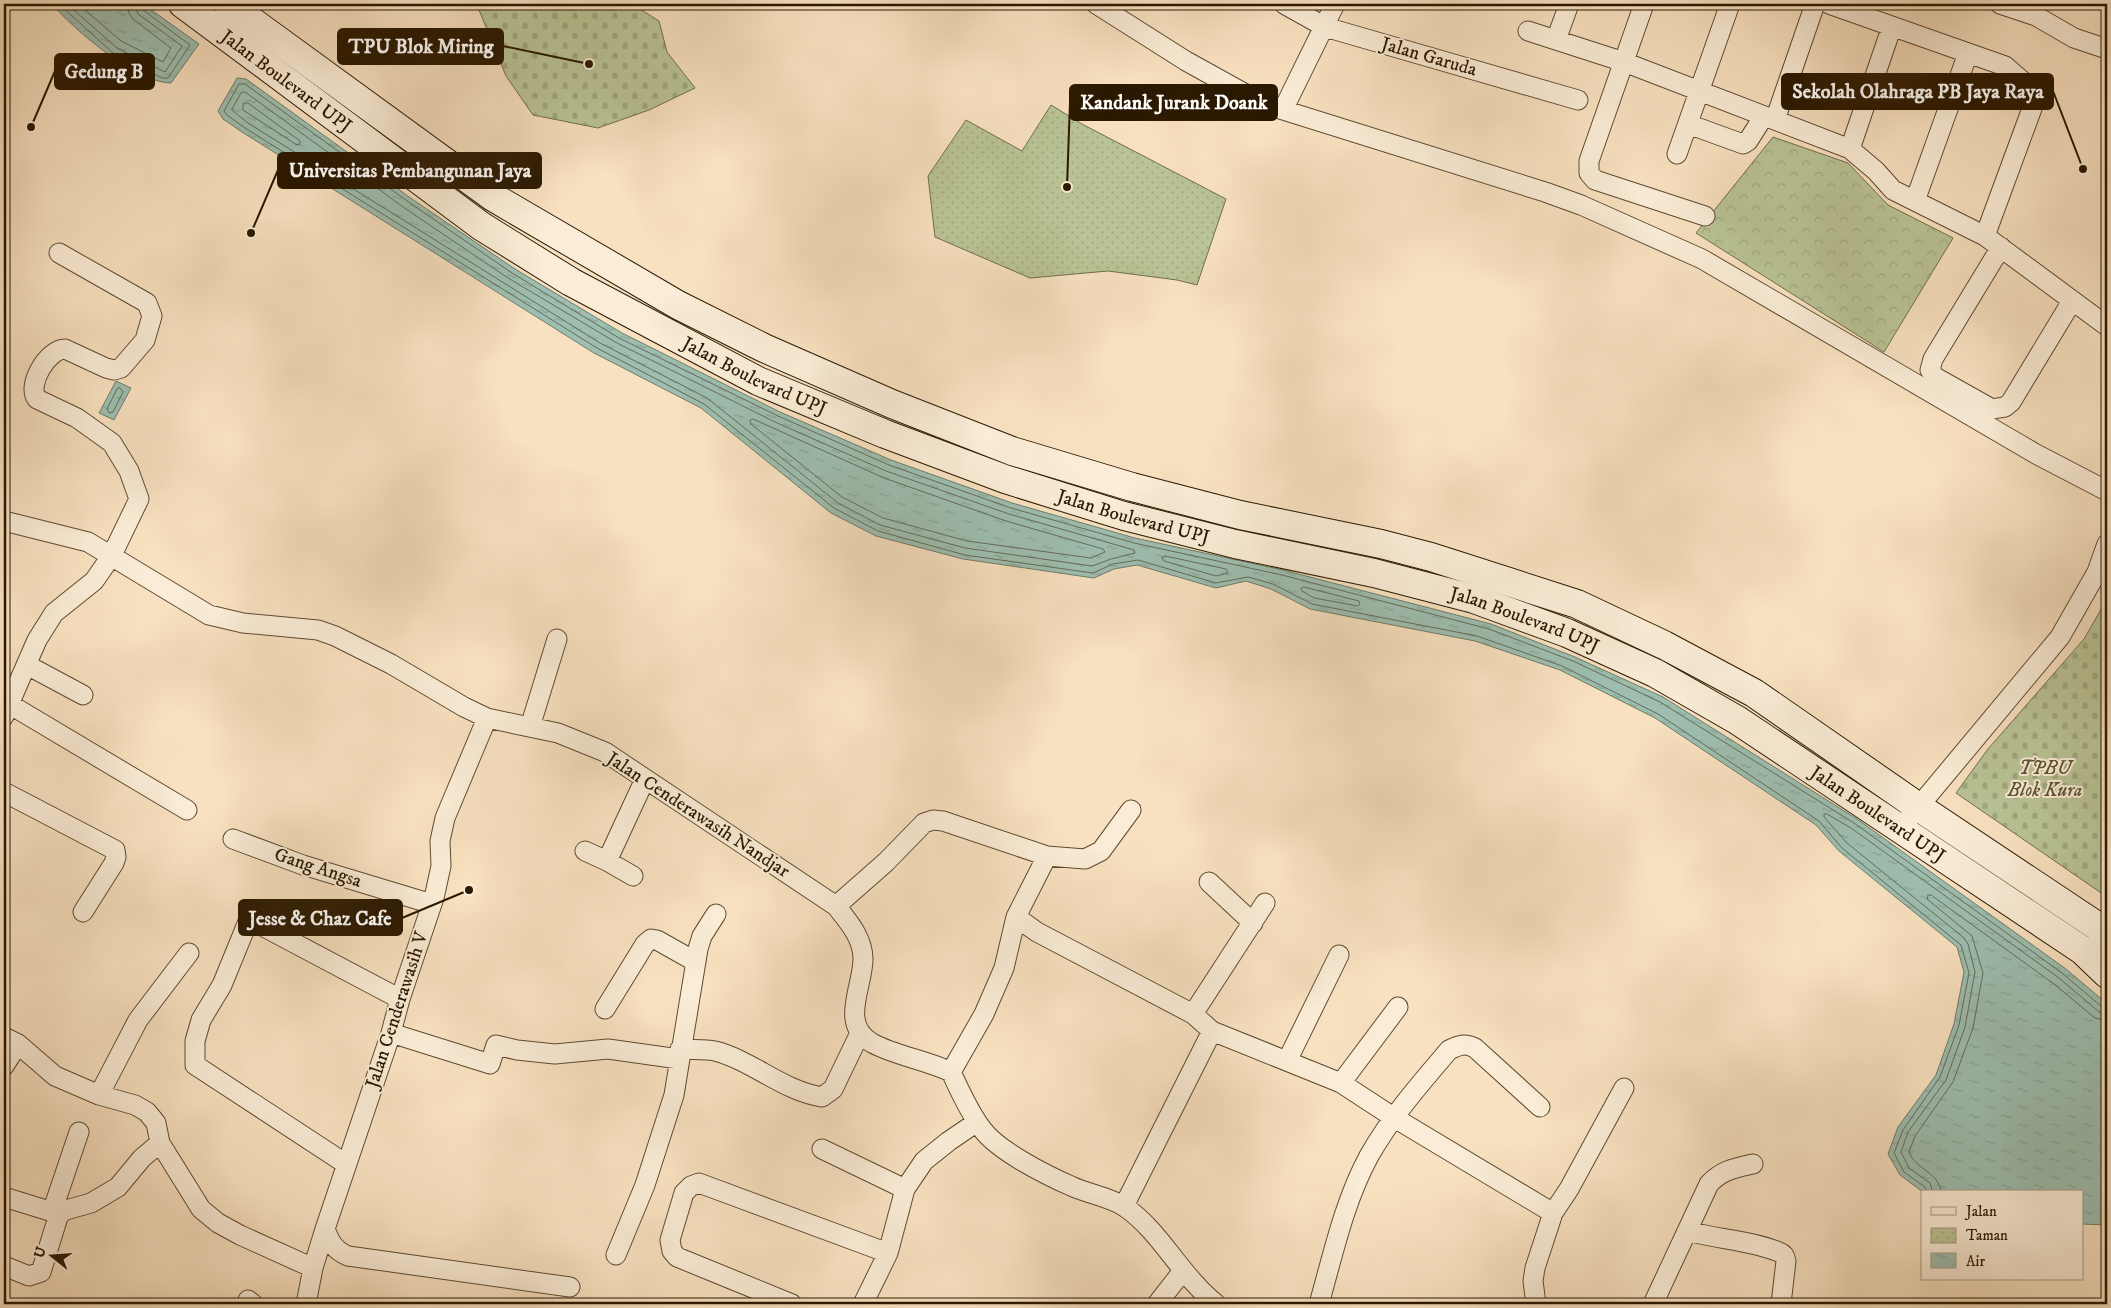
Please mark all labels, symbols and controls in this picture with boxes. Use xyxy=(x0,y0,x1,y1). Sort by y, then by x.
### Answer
street label: Jalan Boulevard UPJ xyxy=(215,24,357,138)
callout: TPU Blok Miring xyxy=(338,29,503,64)
street label: Jalan Garuda xyxy=(1377,32,1479,82)
text: TPU Blok Miring xyxy=(347,35,495,60)
callout: Gedung B xyxy=(55,54,154,89)
text: Gedung B xyxy=(64,60,144,85)
callout: Sekolah Olahraga PB Jaya Raya xyxy=(1782,74,2053,109)
text: Sekolah Olahraga PB Jaya Raya xyxy=(1792,80,2044,105)
callout: Kandank Jurank Doank xyxy=(1070,85,1277,120)
text: Kandank Jurank Doank xyxy=(1080,91,1269,116)
callout: Universitas Pembangunan Jaya xyxy=(278,153,541,188)
text: Universitas Pembangunan Jaya xyxy=(289,159,532,184)
street label: Jalan Boulevard UPJ xyxy=(677,331,831,420)
street label: Jalan Boulevard UPJ xyxy=(1052,484,1213,549)
street label: Jalan Boulevard UPJ xyxy=(1446,581,1603,658)
street label: Jalan Cenderawasih Nandjar xyxy=(600,746,794,883)
park label: TPBU Blok Kura xyxy=(2007,757,2082,802)
street label: Jalan Boulevard UPJ xyxy=(1804,760,1950,867)
street label: Gang Angsa xyxy=(272,843,364,893)
callout: Jesse & Chaz Cafe xyxy=(239,900,402,935)
text: Jesse & Chaz Cafe xyxy=(246,907,392,932)
street label: Jalan Cenderawasih V xyxy=(360,928,433,1093)
legend xyxy=(1921,1190,2084,1280)
text: Jalan xyxy=(1964,1202,1997,1221)
text: Taman xyxy=(1966,1226,2008,1245)
north arrow xyxy=(28,1230,78,1280)
text: U xyxy=(30,1245,51,1260)
text: Air xyxy=(1966,1252,1985,1271)

